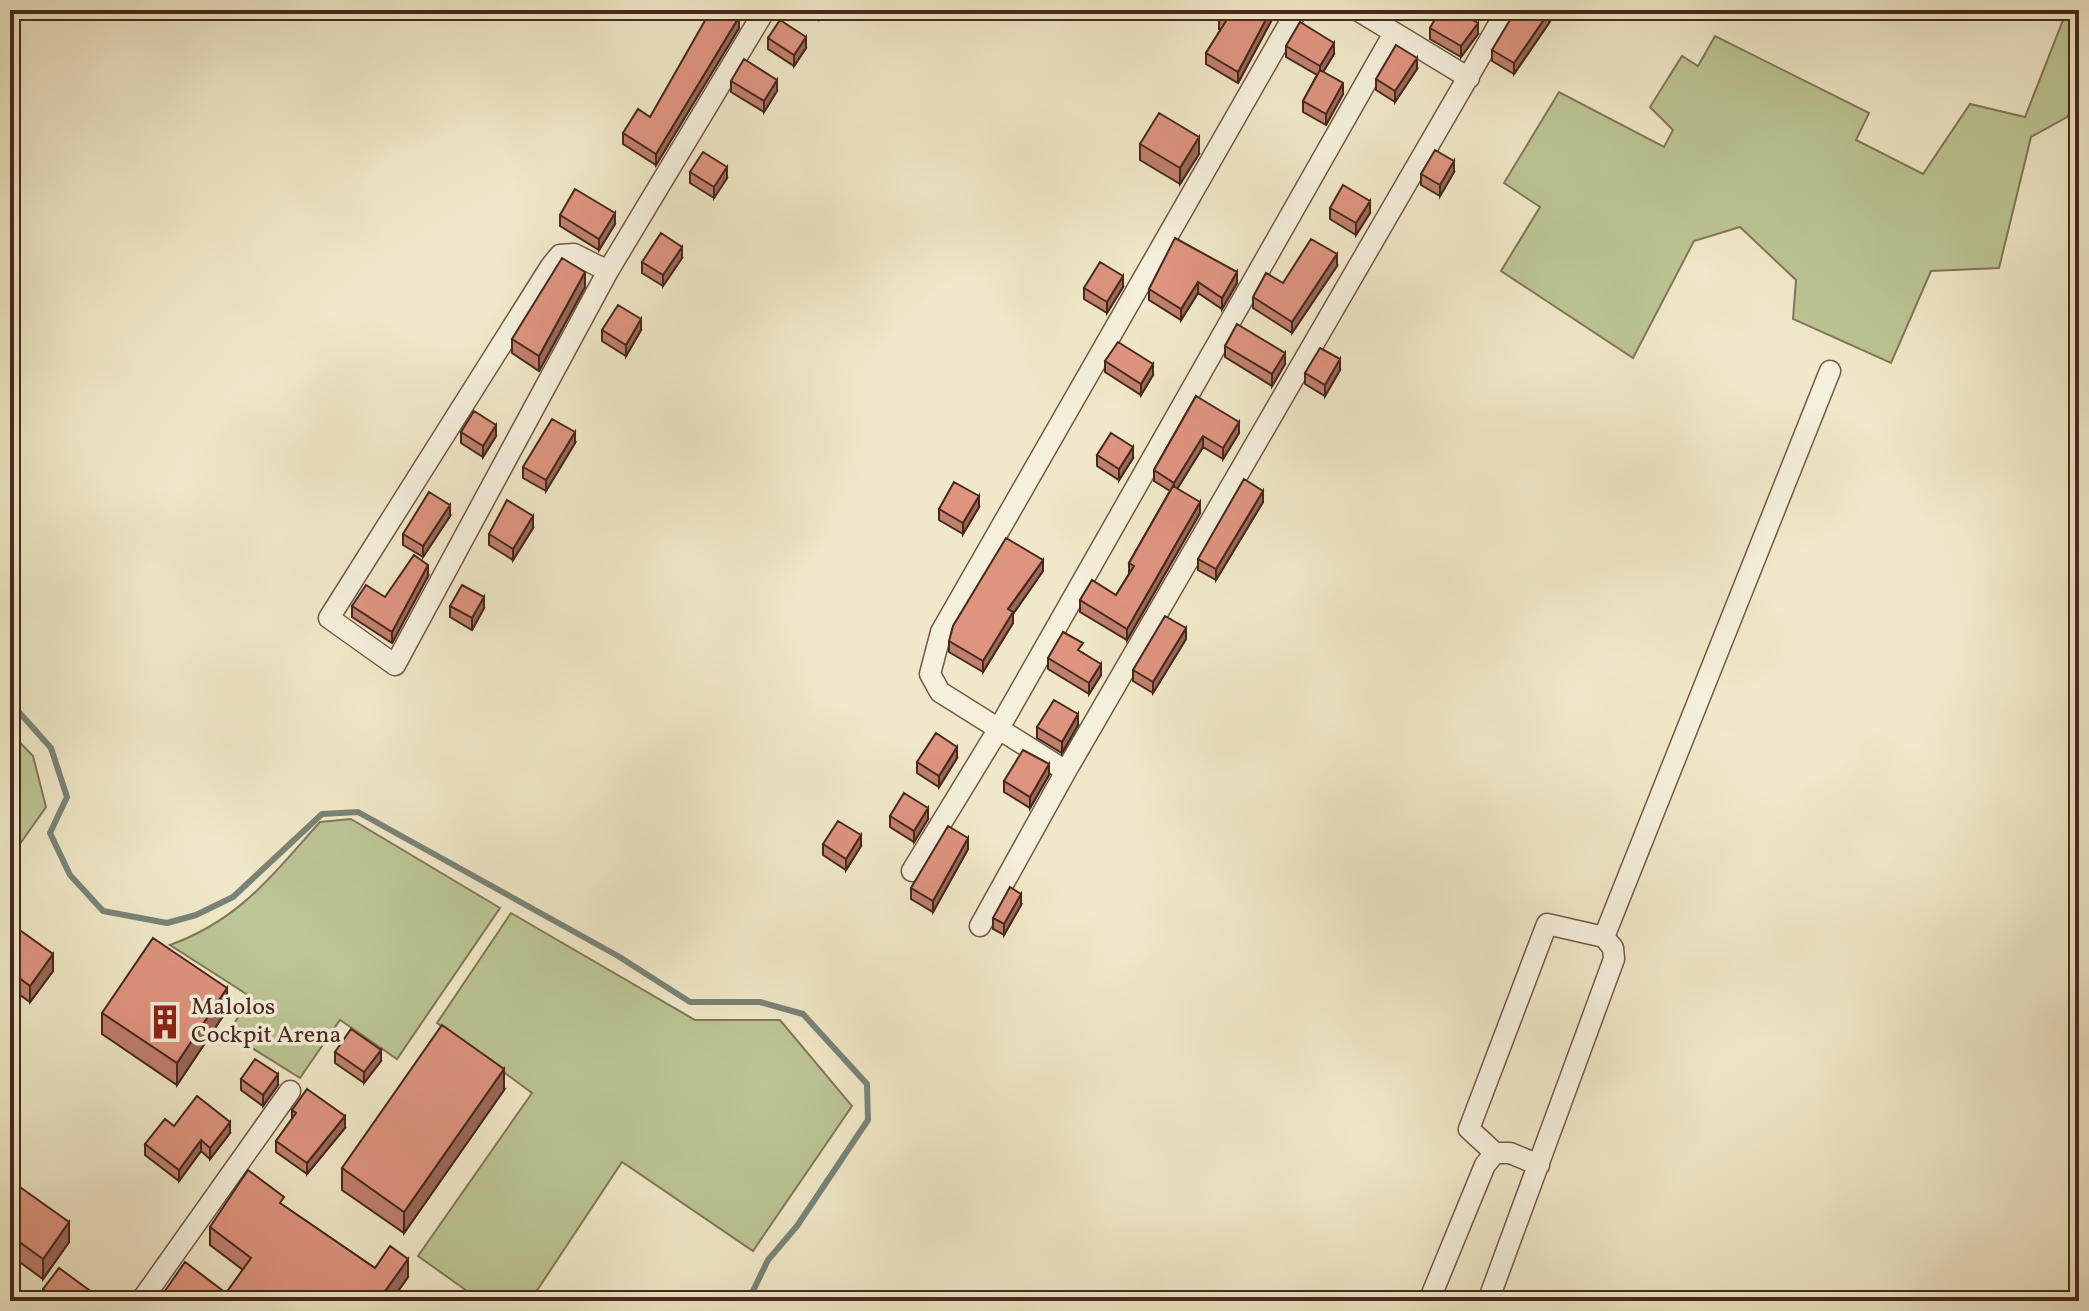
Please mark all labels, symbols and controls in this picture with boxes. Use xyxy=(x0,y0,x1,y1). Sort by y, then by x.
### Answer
place label: Malolos Cockpit Arena xyxy=(191,991,341,1053)
building icon: Malolos Cockpit Arena xyxy=(146,1003,184,1041)

